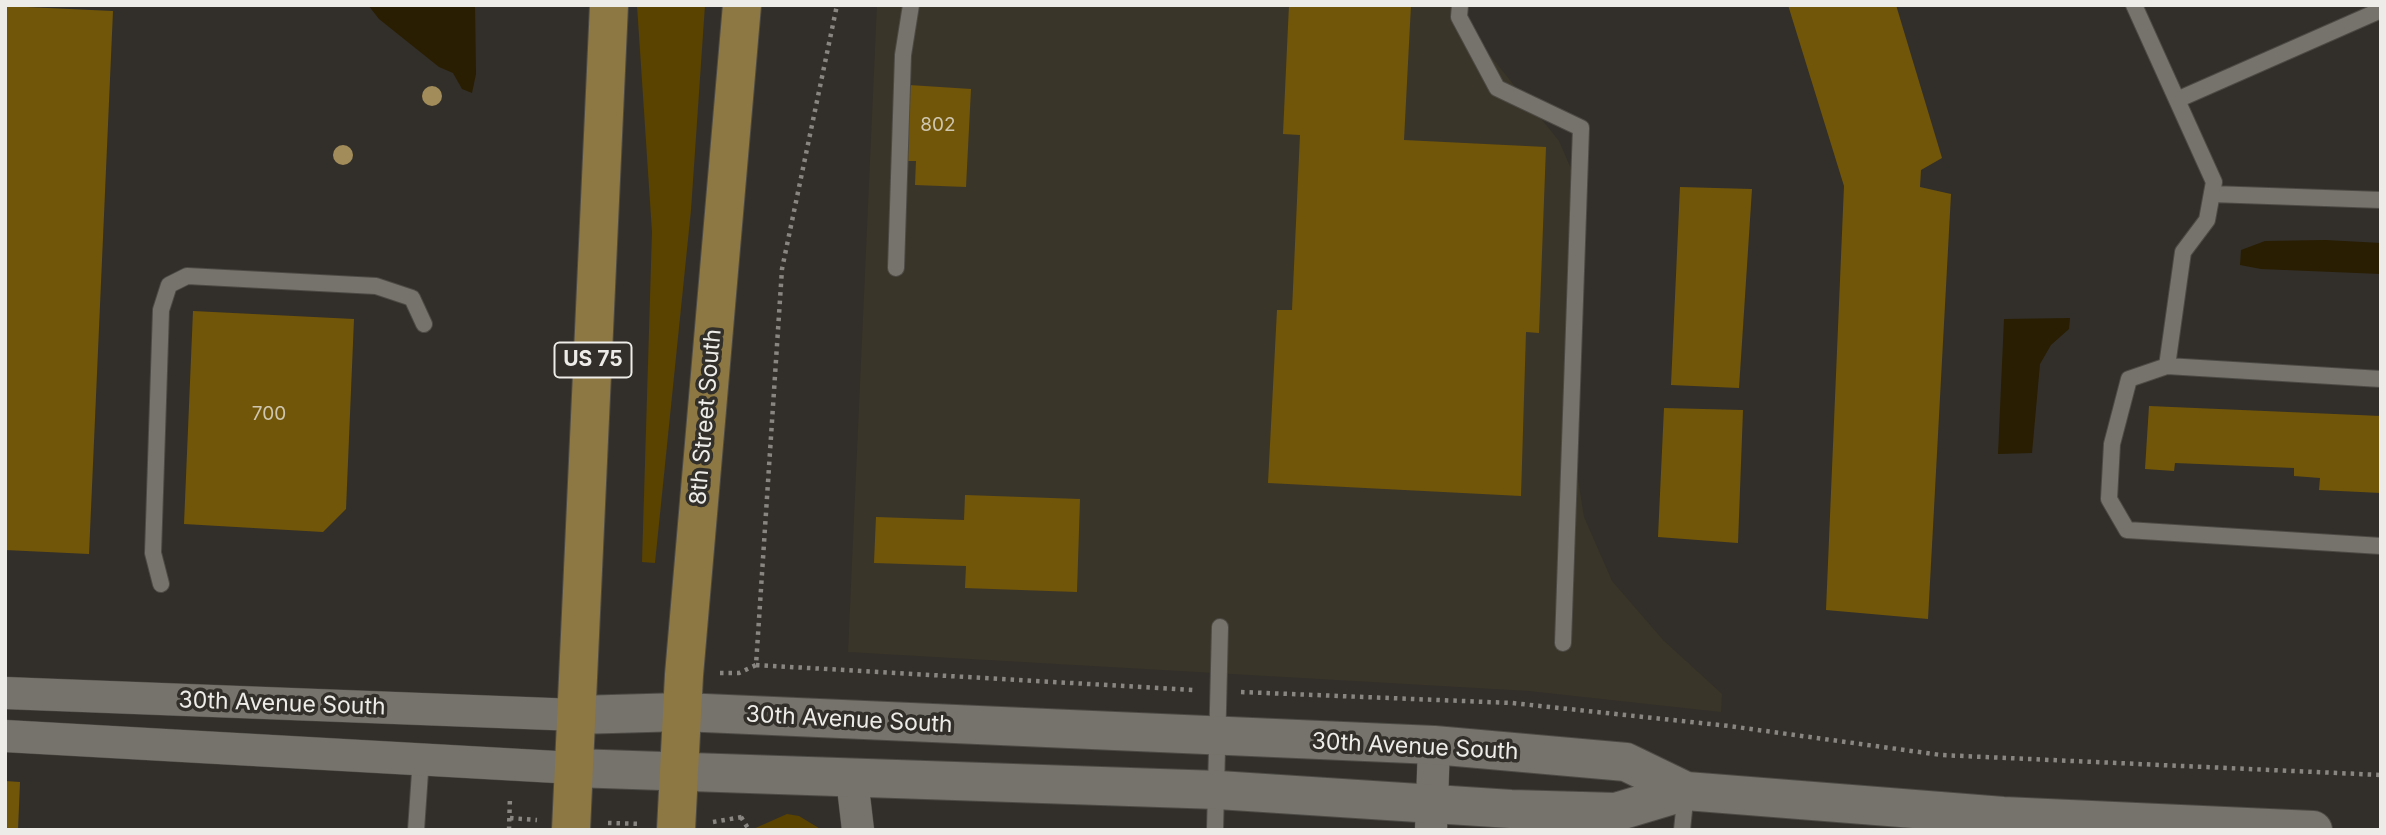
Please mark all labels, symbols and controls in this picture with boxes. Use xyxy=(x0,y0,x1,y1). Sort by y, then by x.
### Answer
house number: 802 xyxy=(920,114,956,136)
street label: 8th Street South xyxy=(685,328,727,506)
road number: US 75 xyxy=(554,342,632,378)
house number: 700 xyxy=(252,403,286,425)
street label: 30th Avenue South xyxy=(178,687,386,721)
street label: 30th Avenue South xyxy=(745,701,953,739)
street label: 30th Avenue South xyxy=(1311,728,1519,766)

